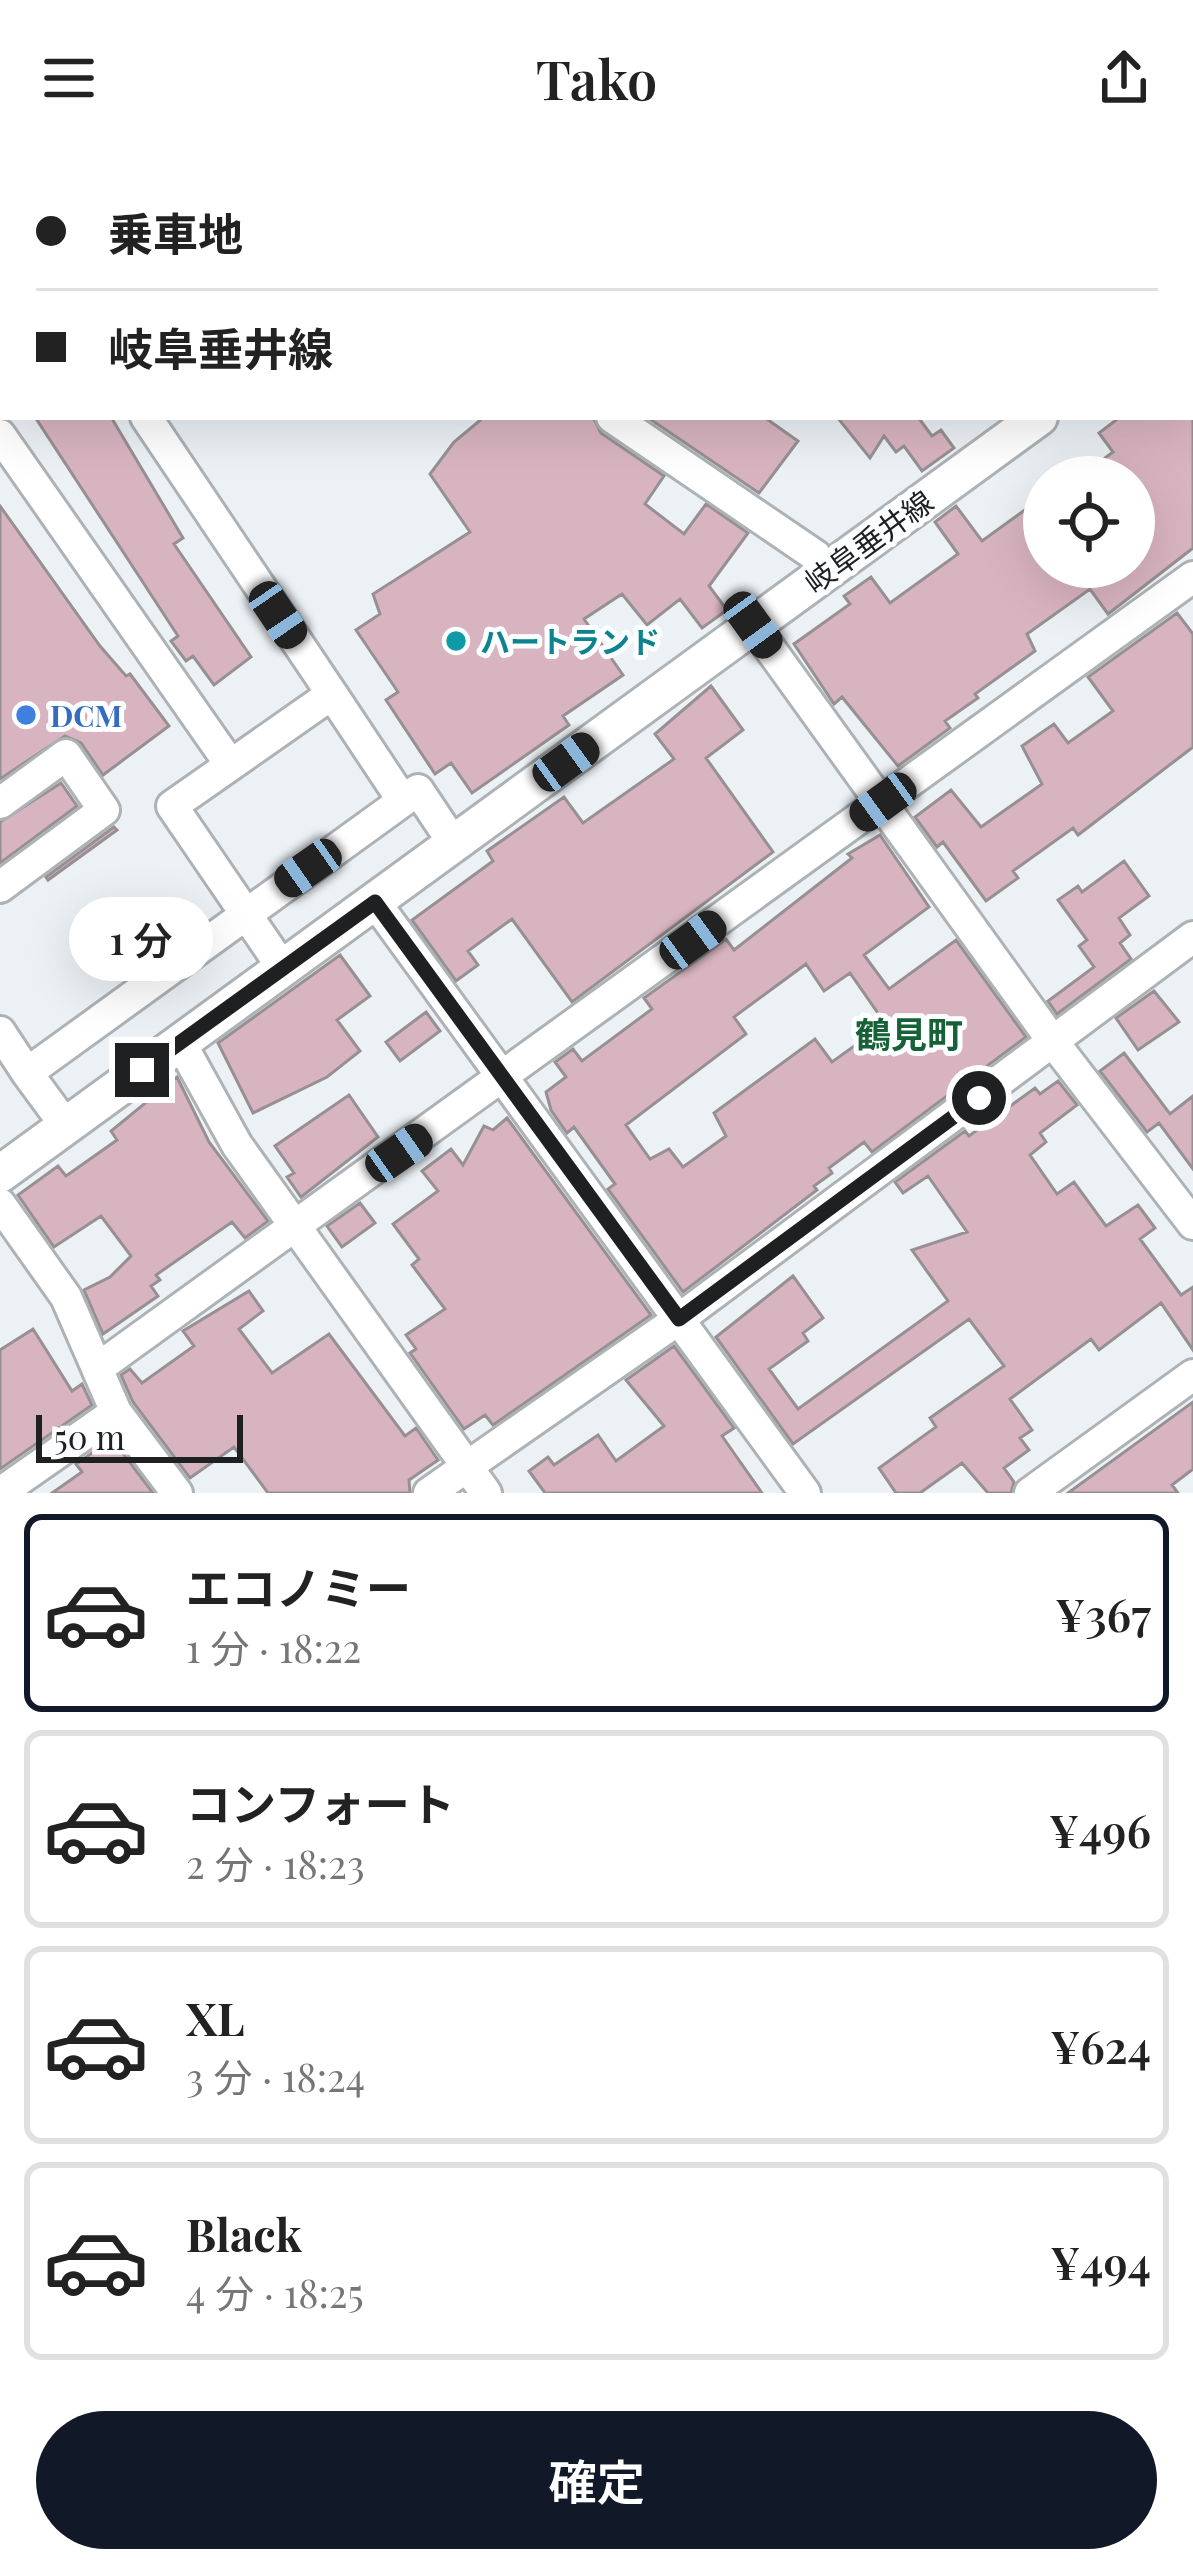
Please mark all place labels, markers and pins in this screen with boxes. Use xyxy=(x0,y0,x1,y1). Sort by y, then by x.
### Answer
place label: ハートランド xyxy=(480,621,660,661)
marker: ハートランド xyxy=(443,628,469,654)
place label: DCM xyxy=(50,695,122,735)
marker: DCM xyxy=(13,702,39,728)

